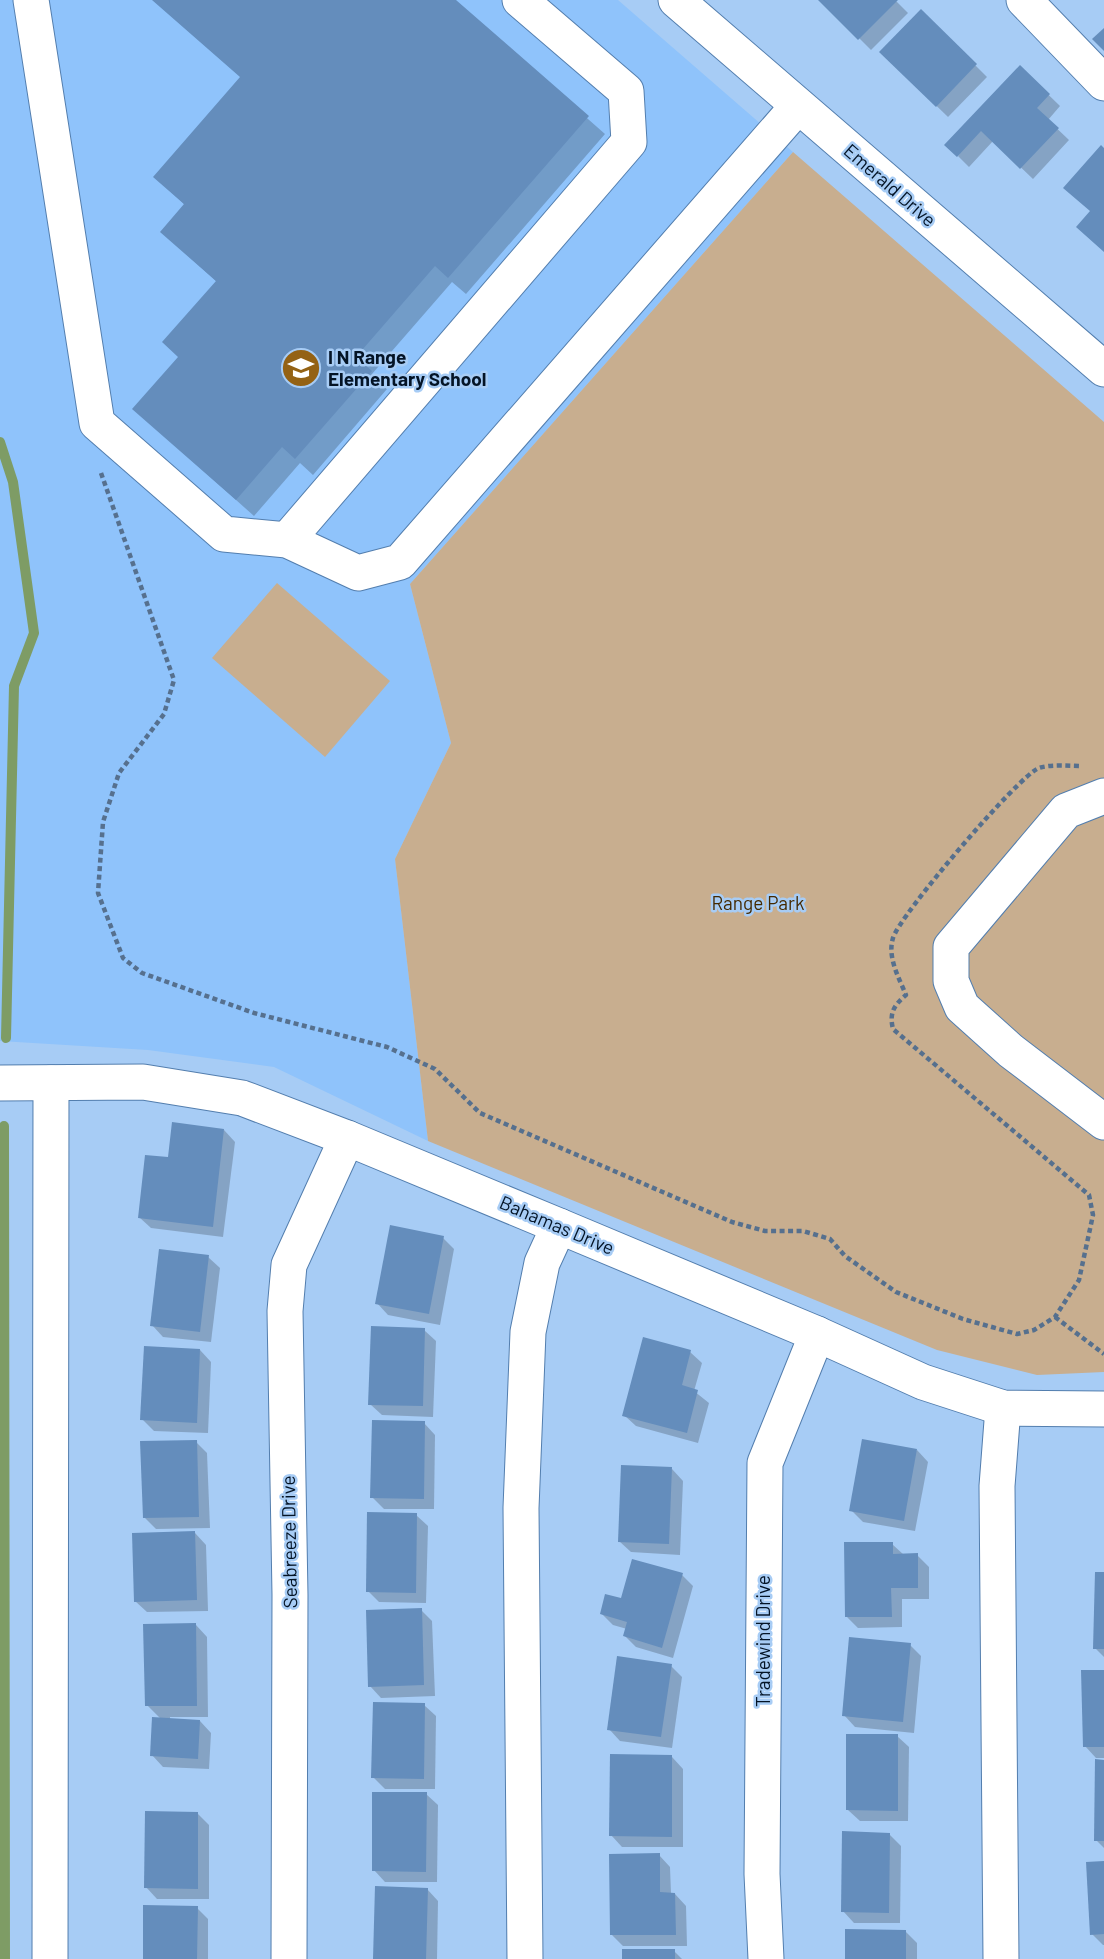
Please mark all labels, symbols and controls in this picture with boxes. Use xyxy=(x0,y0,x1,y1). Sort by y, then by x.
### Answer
street label: Emerald Drive xyxy=(840,138,941,231)
place label: I N Range Elementary School xyxy=(328,345,486,390)
school or university icon: I N Range Elementary School xyxy=(280,347,322,389)
park label: Range Park xyxy=(711,891,805,914)
street label: Bahamas Drive xyxy=(496,1190,618,1259)
street label: Seabreeze Drive xyxy=(276,1475,301,1609)
street label: Tradewind Drive xyxy=(751,1575,774,1707)

